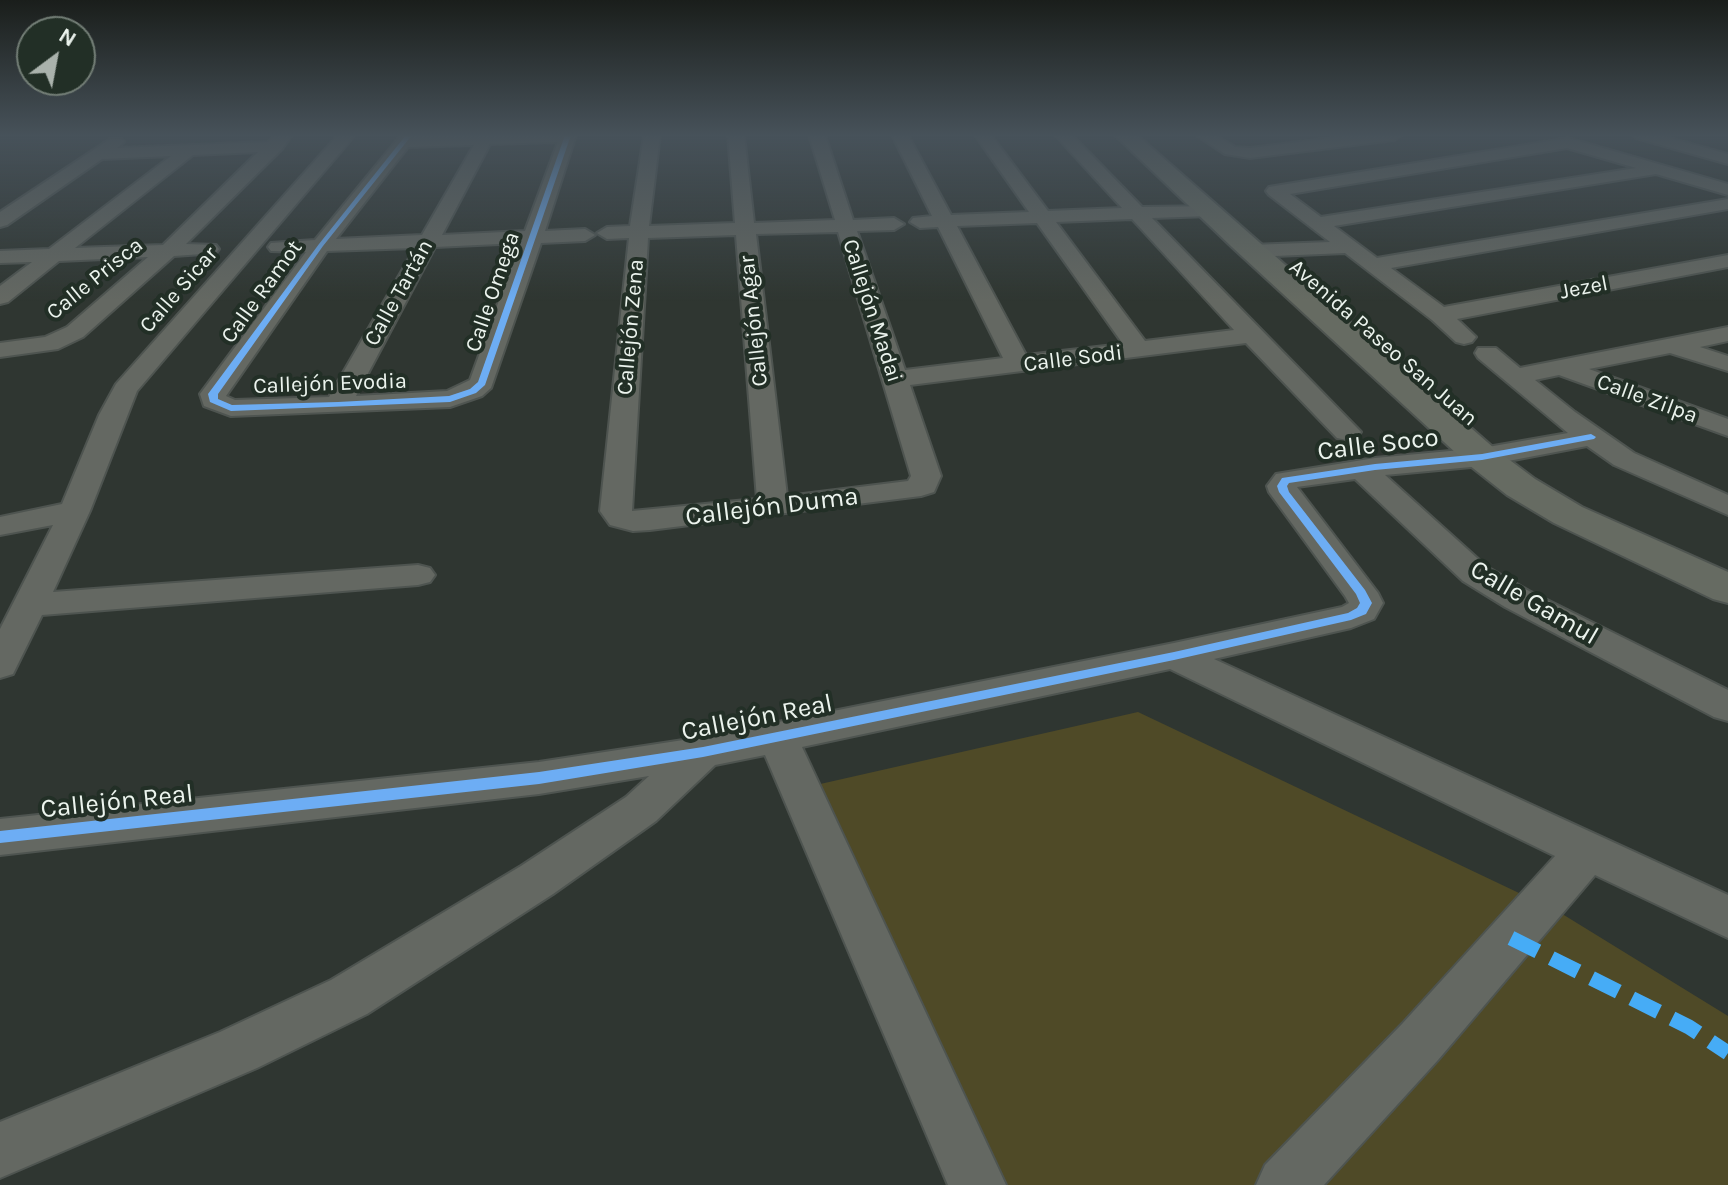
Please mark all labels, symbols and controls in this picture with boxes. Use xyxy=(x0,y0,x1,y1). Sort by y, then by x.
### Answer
north arrow xyxy=(16,16,96,96)
text: N xyxy=(54,22,81,53)
street label: Calle Omega xyxy=(460,229,526,355)
street label: Calle Prisca xyxy=(42,232,148,326)
street label: Calle Ramot xyxy=(216,235,308,349)
street label: Calle Tartán xyxy=(359,235,439,351)
street label: Callejón Madai xyxy=(836,236,908,386)
street label: Calle Sicar xyxy=(134,241,224,339)
street label: Callejón Agar xyxy=(734,254,774,388)
street label: Avenida Paseo San Juan xyxy=(1284,254,1482,432)
street label: Callejón Zena xyxy=(612,258,650,396)
street label: Jezel xyxy=(1558,270,1610,306)
street label: Calle Sodi xyxy=(1022,340,1124,378)
street label: Callejón Evodia xyxy=(253,368,407,400)
street label: Calle Zilpa xyxy=(1593,369,1701,429)
street label: Calle Soco xyxy=(1316,422,1440,468)
street label: Callejón Duma xyxy=(684,481,860,533)
street label: Calle Gamul xyxy=(1464,554,1604,652)
street label: Callejón Real xyxy=(679,688,835,748)
street label: Callejón Real xyxy=(39,778,195,826)

